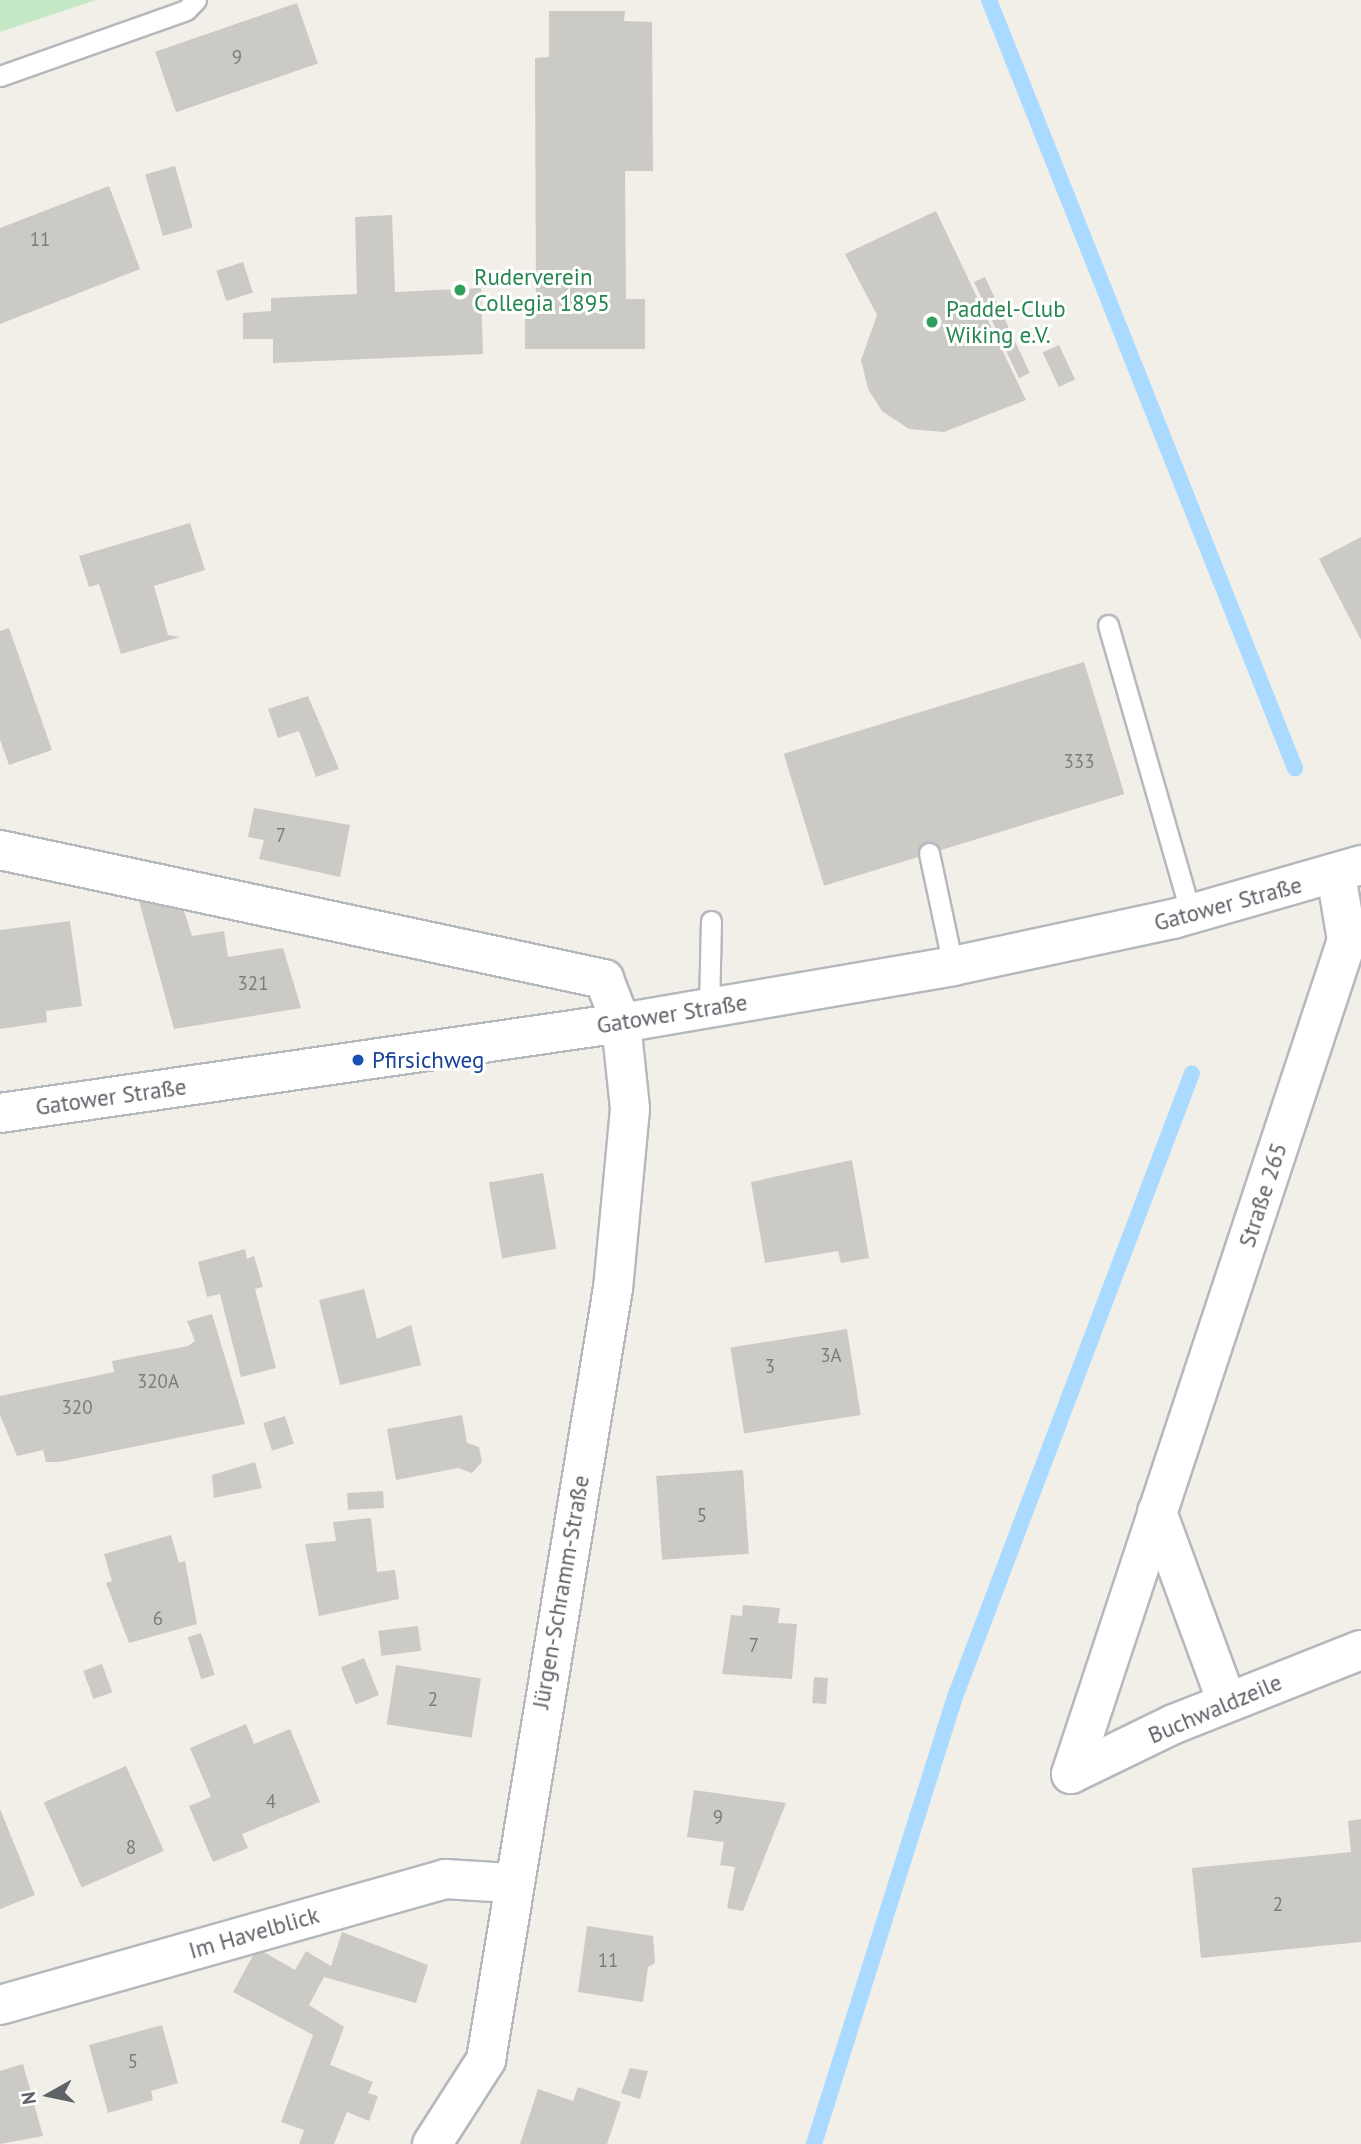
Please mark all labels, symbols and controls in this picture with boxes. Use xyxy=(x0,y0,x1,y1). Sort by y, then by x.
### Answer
house number: 9 xyxy=(232,47,242,69)
house number: 11 xyxy=(30,229,50,251)
place label: Ruderverein Collegia 1895 xyxy=(474,263,610,317)
marker: Ruderverein Collegia 1895 xyxy=(452,282,468,298)
place label: Paddel-Club Wiking e.V. xyxy=(946,295,1066,349)
marker: Paddel-Club Wiking e.V. xyxy=(924,314,940,330)
house number: 333 xyxy=(1063,751,1095,773)
house number: 7 xyxy=(276,825,286,847)
street label: Gatower Straße xyxy=(1151,871,1305,937)
house number: 321 xyxy=(237,973,269,995)
street label: Gatower Straße xyxy=(595,988,749,1040)
place label: Pfirsichweg xyxy=(372,1046,484,1074)
marker: Pfirsichweg xyxy=(350,1052,366,1068)
street label: Gatower Straße xyxy=(34,1073,188,1121)
street label: Straße 265 xyxy=(1233,1139,1293,1251)
house number: 3A xyxy=(820,1345,842,1367)
house number: 3 xyxy=(765,1356,775,1378)
house number: 320A xyxy=(137,1371,179,1393)
house number: 320 xyxy=(61,1397,93,1419)
street label: Jürgen-Schramm-Straße xyxy=(527,1473,595,1711)
house number: 5 xyxy=(697,1505,707,1527)
house number: 6 xyxy=(153,1608,163,1630)
house number: 7 xyxy=(749,1635,759,1657)
street label: Buchwaldzeile xyxy=(1144,1668,1286,1750)
house number: 2 xyxy=(428,1689,438,1711)
house number: 4 xyxy=(266,1791,276,1813)
house number: 9 xyxy=(713,1807,723,1829)
house number: 8 xyxy=(126,1837,136,1859)
house number: 2 xyxy=(1273,1894,1283,1916)
street label: Im Havelblick xyxy=(186,1901,322,1965)
house number: 11 xyxy=(598,1950,618,1972)
house number: 5 xyxy=(128,2051,138,2073)
north arrow xyxy=(14,2060,84,2130)
text: N xyxy=(15,2090,41,2106)

